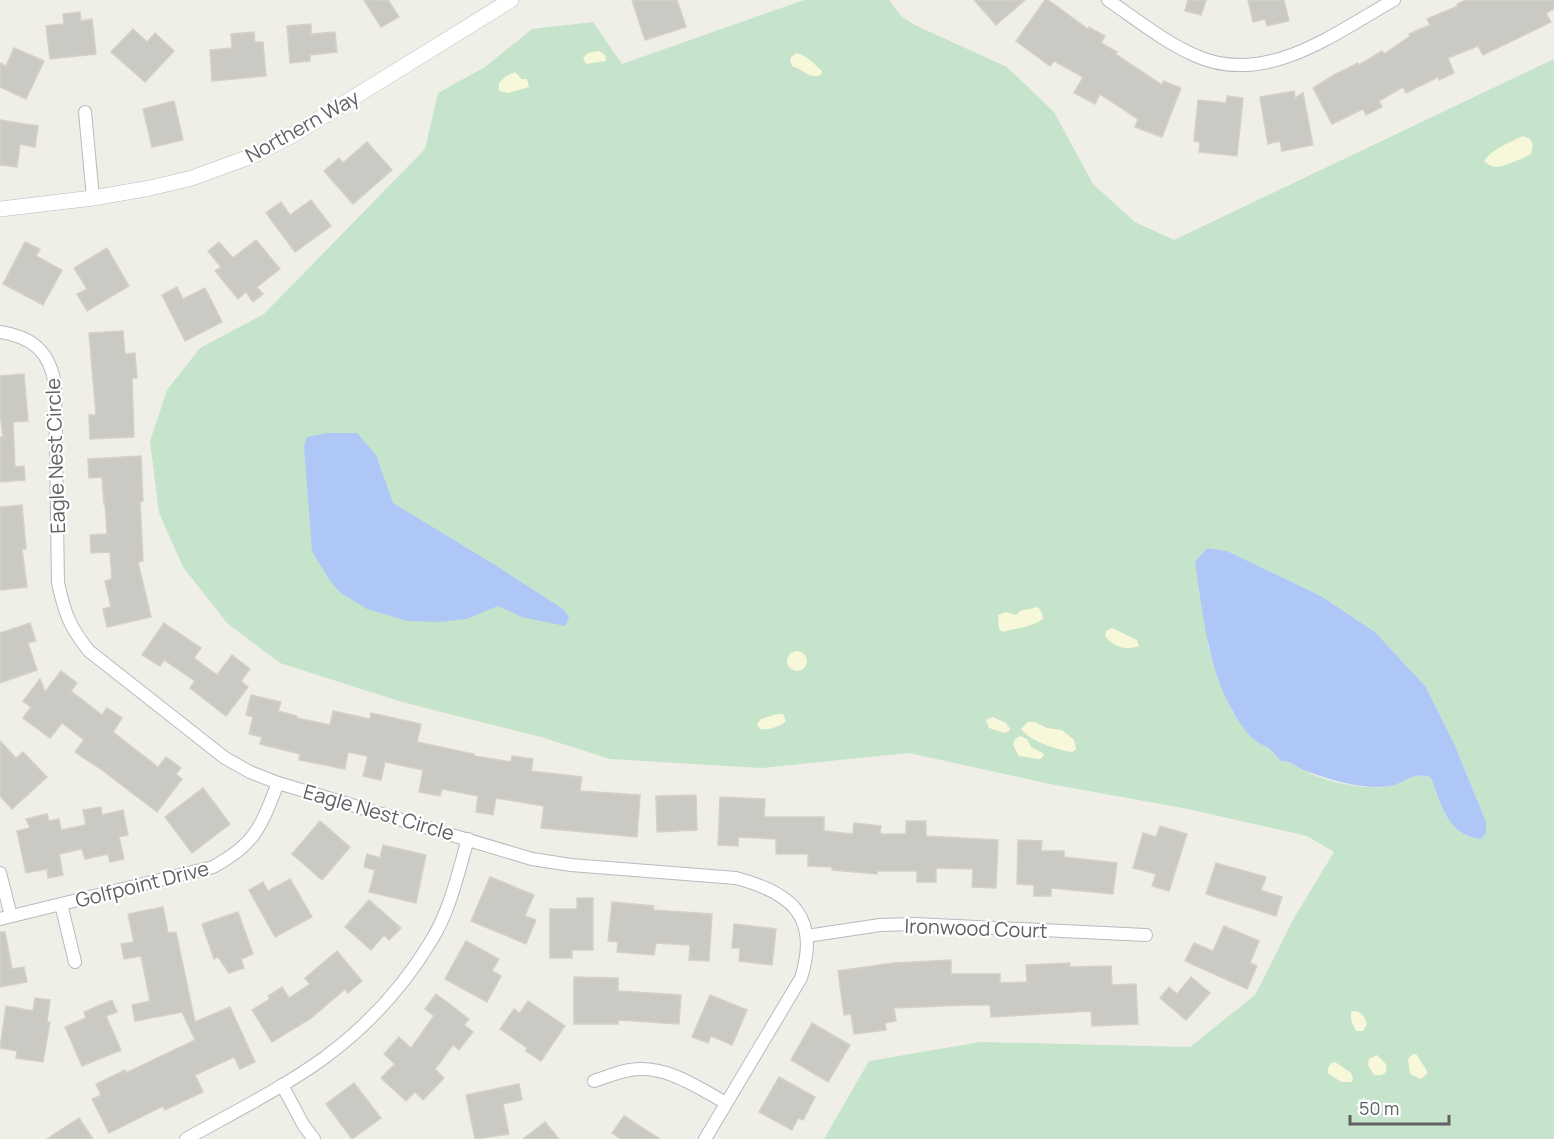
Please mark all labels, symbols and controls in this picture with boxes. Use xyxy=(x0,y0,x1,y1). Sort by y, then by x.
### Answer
street label: Northern Way xyxy=(240,83,364,168)
street label: Eagle Nest Circle xyxy=(39,378,71,534)
street label: Eagle Nest Circle xyxy=(300,778,458,846)
street label: Golfpoint Drive xyxy=(72,854,212,914)
street label: Ironwood Court xyxy=(904,912,1048,944)
scale bar xyxy=(1350,1088,1449,1126)
text: 50 m xyxy=(1359,1096,1399,1120)

